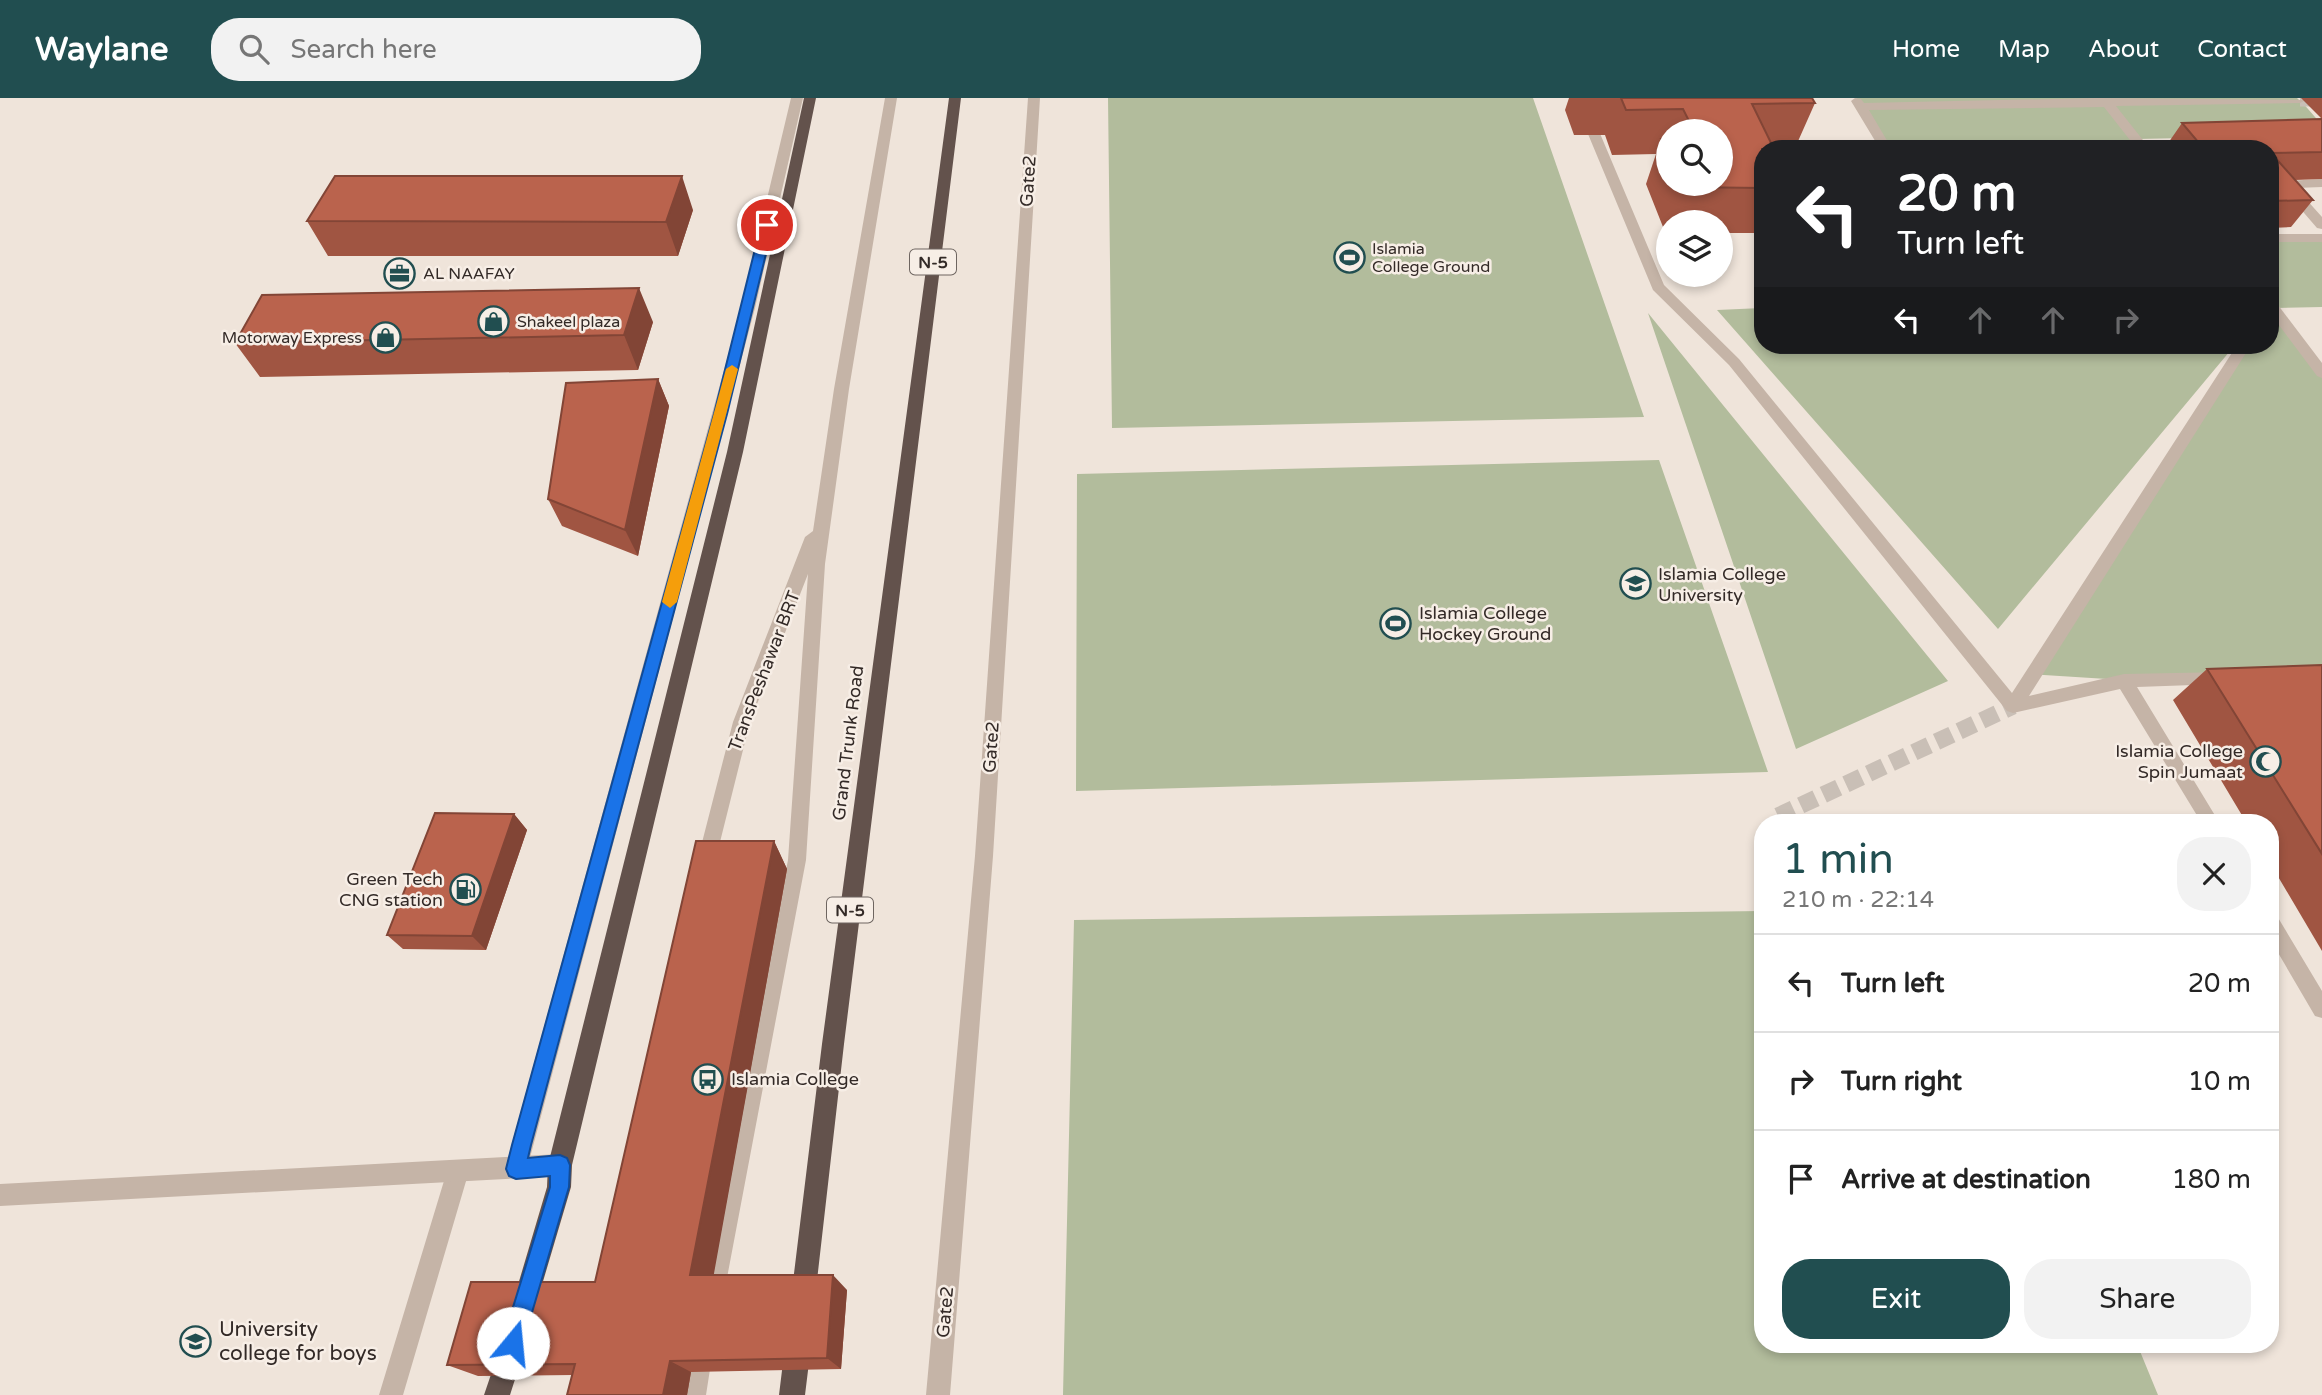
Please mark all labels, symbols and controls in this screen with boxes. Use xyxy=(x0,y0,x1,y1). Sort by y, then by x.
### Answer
search box xyxy=(211,18,701,81)
text: Waylane xyxy=(35,30,169,69)
icon: search xyxy=(235,30,273,68)
text: Search here xyxy=(291,34,437,65)
text: Home xyxy=(1892,35,1960,64)
text: Map xyxy=(1998,35,2050,64)
text: About xyxy=(2088,35,2159,64)
text: Contact xyxy=(2197,35,2287,64)
map controls xyxy=(1656,119,1733,287)
button: search xyxy=(1656,119,1733,196)
street label: Gate2 xyxy=(1015,154,1041,208)
text: 20 m xyxy=(1897,165,2016,224)
icon: left xyxy=(1782,168,1873,259)
pin xyxy=(737,195,797,255)
icon: arrive xyxy=(748,206,786,244)
button: layers xyxy=(1656,210,1733,287)
text: Turn left xyxy=(1897,225,2024,263)
place label: Islamia College Ground xyxy=(1372,239,1490,277)
sports icon: Islamia College Ground xyxy=(1332,240,1366,274)
road number: N-5 xyxy=(910,250,956,274)
office icon: AL NAAFAY xyxy=(383,256,417,290)
place label: AL NAAFAY xyxy=(423,264,515,284)
icon: left xyxy=(1888,301,1926,339)
icon: ahead xyxy=(1961,301,1999,339)
icon: ahead xyxy=(2034,301,2072,339)
icon: right xyxy=(2107,301,2145,339)
shop icon: Shakeel plaza xyxy=(477,304,511,338)
place label: Shakeel plaza xyxy=(517,312,620,332)
shop icon: Motorway Express xyxy=(368,320,402,354)
place label: Motorway Express xyxy=(222,328,362,348)
place label: Islamia College University xyxy=(1658,563,1786,606)
school or university icon: Islamia College University xyxy=(1618,567,1652,601)
street label: TransPeshawar BRT xyxy=(723,588,805,754)
place label: Islamia College Hockey Ground xyxy=(1419,602,1551,645)
sports icon: Islamia College Hockey Ground xyxy=(1379,606,1413,640)
street label: Grand Trunk Road xyxy=(828,664,868,822)
street label: Gate2 xyxy=(978,720,1004,774)
place label: Islamia College Spin Jumaat xyxy=(2115,740,2243,783)
mosque icon: Islamia College Spin Jumaat xyxy=(2249,744,2283,778)
text: 1 min xyxy=(1782,834,1894,885)
button: close xyxy=(2177,837,2251,911)
place label: Green Tech CNG station xyxy=(339,868,443,911)
fuel station icon: Green Tech CNG station xyxy=(449,872,483,906)
text: 210 m · 22:14 xyxy=(1782,886,1934,914)
road number: N-5 xyxy=(827,898,873,922)
icon: left xyxy=(1782,964,1820,1002)
text: Turn left xyxy=(1841,968,1944,999)
text: 20 m xyxy=(2188,968,2251,999)
bus stop icon: Islamia College xyxy=(691,1062,725,1096)
icon: right xyxy=(1782,1062,1820,1100)
text: Turn right xyxy=(1841,1066,1962,1097)
text: 10 m xyxy=(2188,1066,2251,1097)
place label: Islamia College xyxy=(731,1068,859,1090)
icon: arrive xyxy=(1782,1160,1820,1198)
text: Arrive at destination xyxy=(1841,1164,2091,1195)
text: 180 m xyxy=(2171,1164,2251,1195)
button: Exit xyxy=(1782,1259,2010,1339)
button: Share xyxy=(2024,1259,2251,1339)
street label: Gate2 xyxy=(932,1285,958,1339)
position arrow xyxy=(476,1306,550,1380)
place label: University college for boys xyxy=(219,1317,377,1366)
school or university icon: University college for boys xyxy=(179,1324,213,1358)

